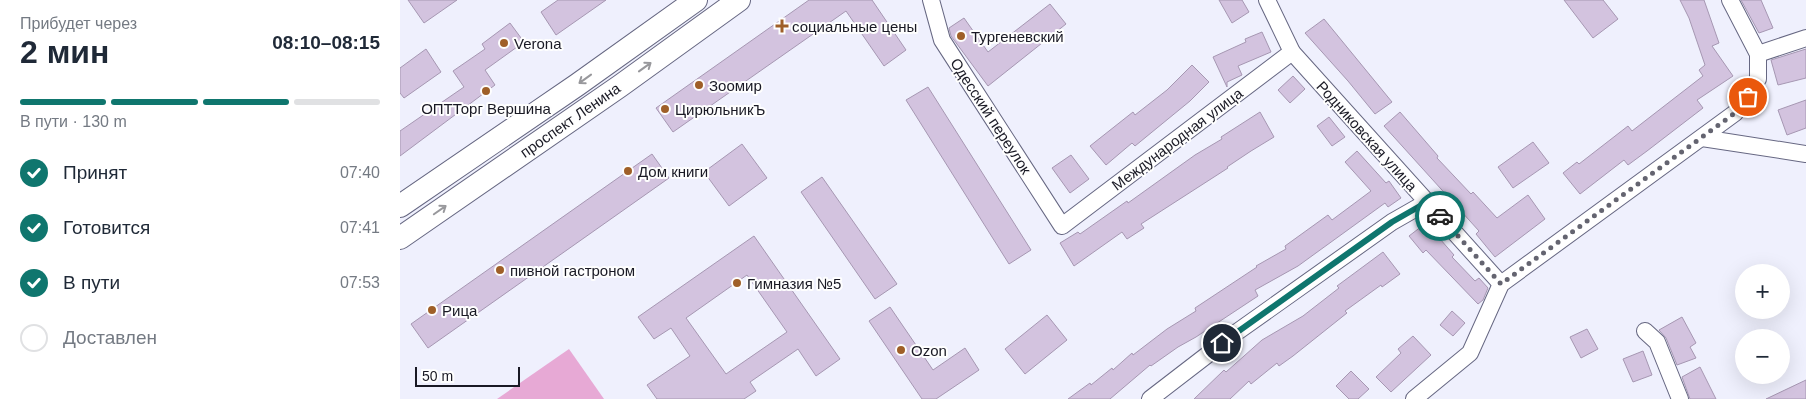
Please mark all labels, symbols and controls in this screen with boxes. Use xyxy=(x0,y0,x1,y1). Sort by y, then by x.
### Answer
text: Прибудет через xyxy=(20,15,137,32)
place label: социальные цены xyxy=(792,18,917,35)
marker: социальные цены xyxy=(776,20,788,32)
place label: Тургеневский xyxy=(971,28,1064,45)
marker: Тургеневский xyxy=(955,30,967,42)
text: 08:10–08:15 xyxy=(272,32,380,53)
text: 2 мин xyxy=(20,34,109,70)
place label: Verona xyxy=(514,35,562,52)
marker: Verona xyxy=(498,37,510,49)
street label: Одесский переулок xyxy=(947,55,1035,178)
one-way arrow xyxy=(638,62,651,73)
one-way arrow xyxy=(578,74,592,84)
pin xyxy=(1727,76,1769,118)
place label: Зоомир xyxy=(709,77,762,94)
street label: Родниковская улица xyxy=(1313,78,1421,195)
street label: проспект Ленина xyxy=(517,79,624,161)
marker: Зоомир xyxy=(693,79,705,91)
icon: bag xyxy=(1734,83,1762,111)
street label: Международная улица xyxy=(1108,84,1246,194)
marker: ОПТТорг Вершина xyxy=(480,85,492,97)
place label: ОПТТорг Вершина xyxy=(421,100,551,117)
place label: ЦирюльникЪ xyxy=(675,101,766,118)
marker: ЦирюльникЪ xyxy=(659,103,671,115)
text: В пути · 130 m xyxy=(20,113,127,130)
icon: check xyxy=(20,159,48,187)
text: Принят xyxy=(63,162,127,183)
place label: Дом книги xyxy=(638,163,708,180)
text: 07:40 xyxy=(340,164,380,181)
marker: Дом книги xyxy=(622,165,634,177)
courier xyxy=(1415,191,1465,241)
icon: car xyxy=(1426,202,1454,230)
one-way arrow xyxy=(433,205,447,215)
icon: check xyxy=(20,214,48,242)
text: Готовится xyxy=(63,217,150,238)
text: 07:41 xyxy=(340,219,380,236)
place label: пивной гастроном xyxy=(510,262,635,279)
marker: пивной гастроном xyxy=(494,264,506,276)
map controls xyxy=(1735,264,1790,384)
button: + xyxy=(1735,264,1790,319)
icon: check xyxy=(20,269,48,297)
text: В пути xyxy=(63,272,120,293)
text: 07:53 xyxy=(340,274,380,291)
place label: Гимназия №5 xyxy=(747,275,841,292)
marker: Гимназия №5 xyxy=(731,277,743,289)
place label: Рица xyxy=(442,302,478,319)
marker: Рица xyxy=(426,304,438,316)
pin xyxy=(1201,322,1243,364)
text: Доставлен xyxy=(63,327,157,348)
icon: home xyxy=(1208,329,1236,357)
button: − xyxy=(1735,329,1790,384)
place label: Ozon xyxy=(911,342,947,359)
marker: Ozon xyxy=(895,344,907,356)
scale bar xyxy=(415,364,520,387)
text: 50 m xyxy=(422,368,453,384)

